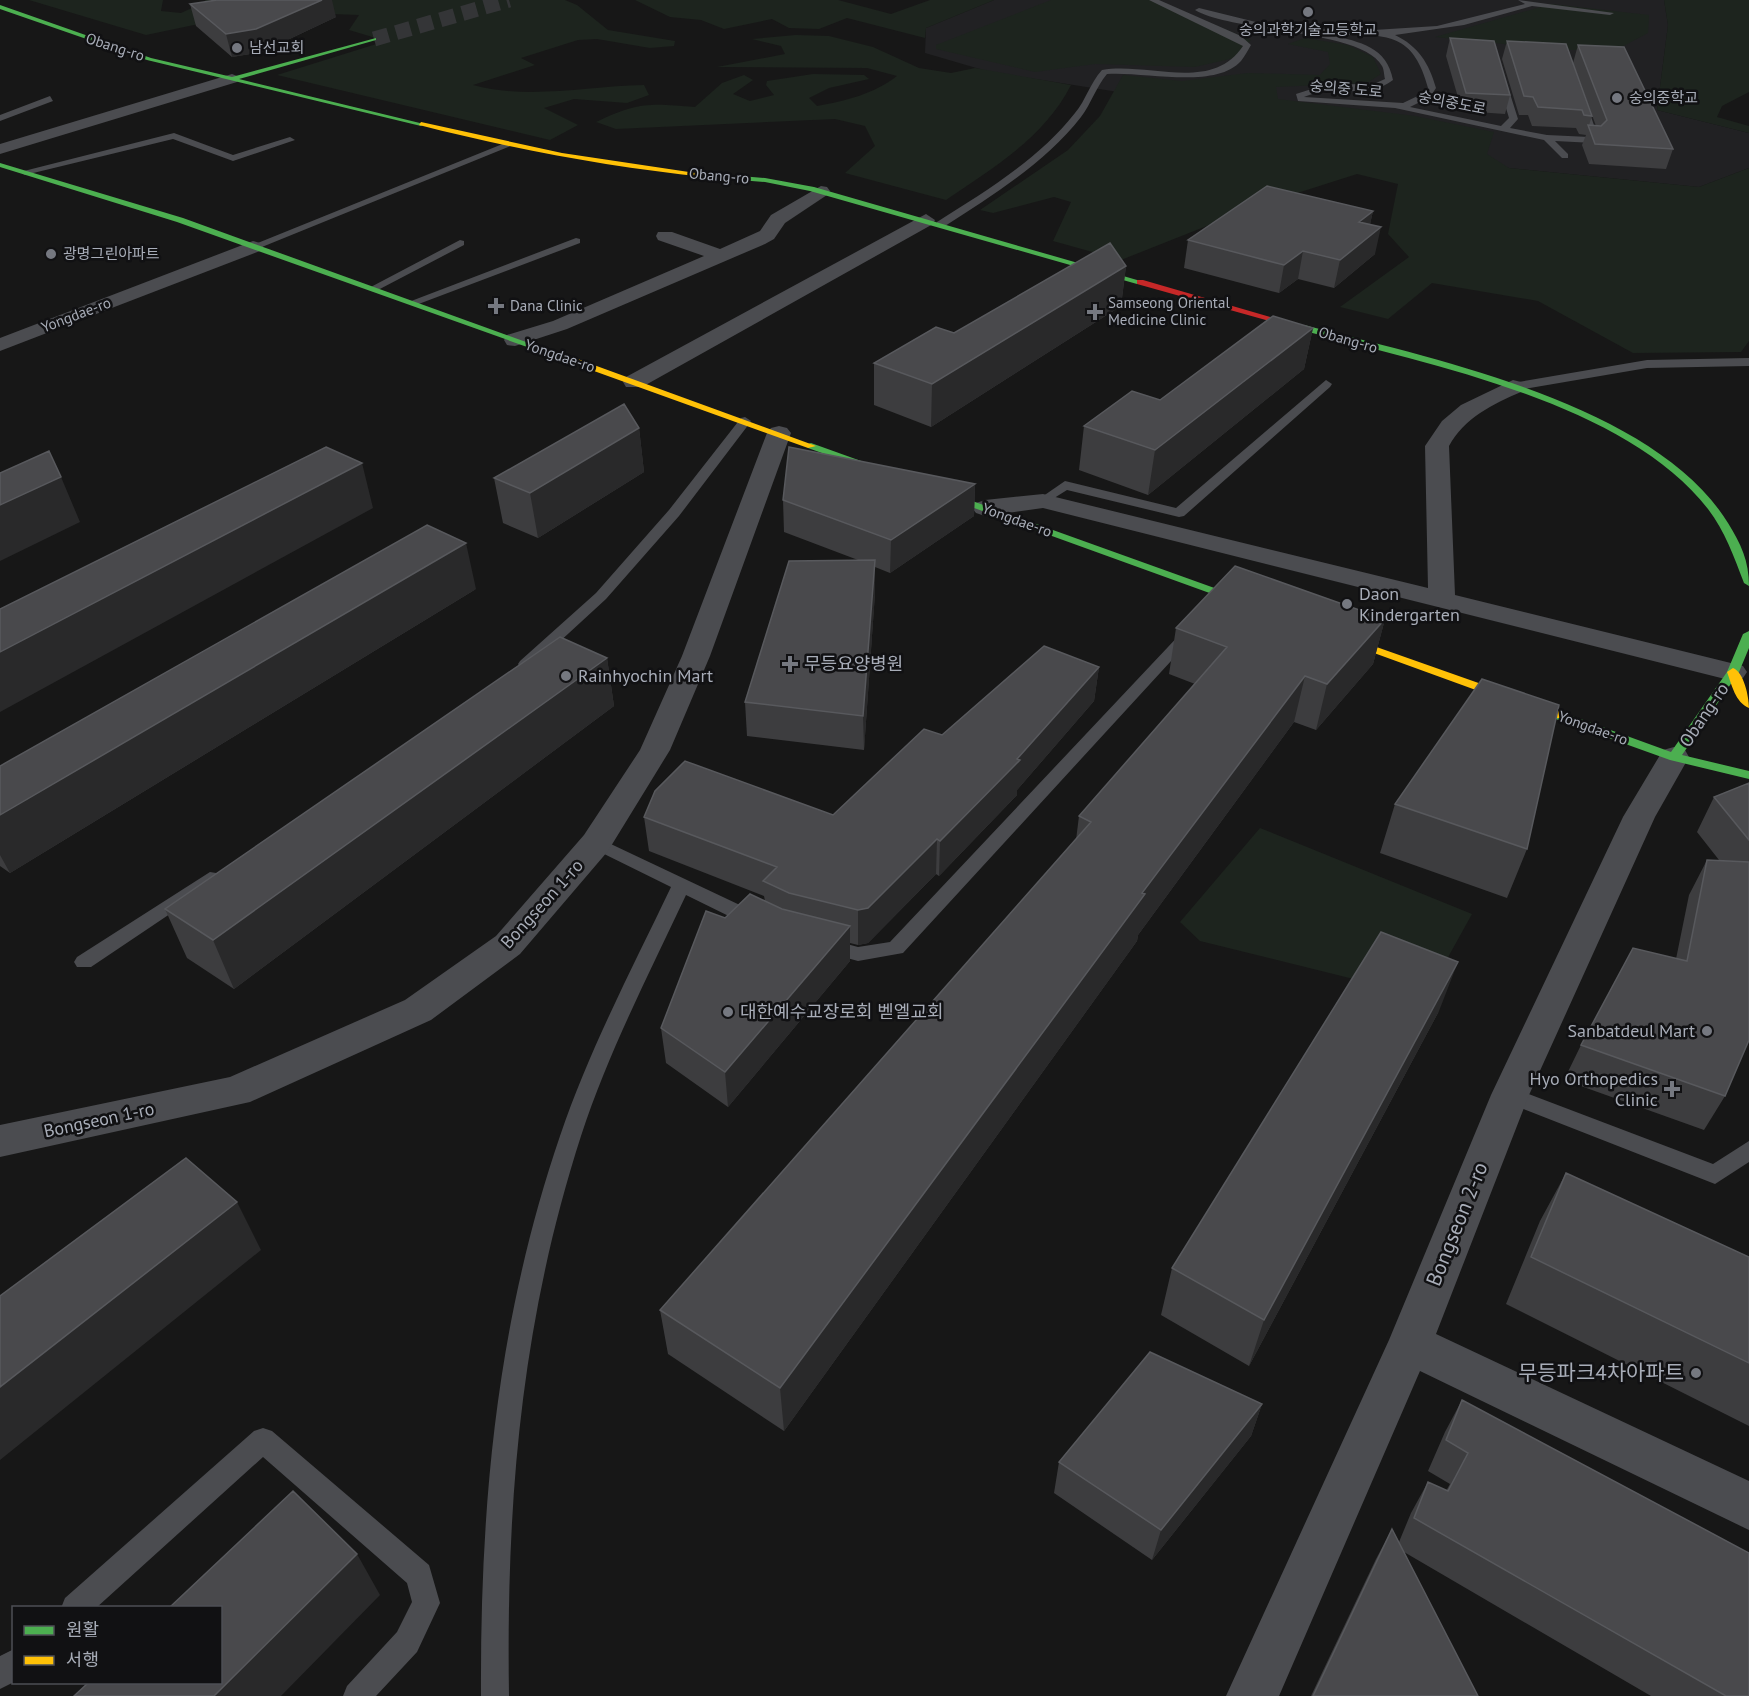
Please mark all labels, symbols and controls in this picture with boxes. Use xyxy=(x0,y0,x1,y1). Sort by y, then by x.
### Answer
marker: 숭의과학기술고등학교 xyxy=(1301,5,1315,19)
place label: 숭의과학기술고등학교 xyxy=(1239,20,1377,39)
street label: Obang-ro xyxy=(83,28,147,65)
place label: 남선교회 xyxy=(249,38,304,57)
marker: 남선교회 xyxy=(230,41,244,55)
street label: 숭의중 도로 xyxy=(1309,76,1383,101)
street label: 숭의중도로 xyxy=(1416,87,1488,118)
place label: 숭의중학교 xyxy=(1629,88,1698,107)
marker: 숭의중학교 xyxy=(1610,91,1624,105)
street label: Obang-ro xyxy=(688,163,750,188)
place label: 광명그린아파트 xyxy=(63,244,160,263)
marker: 광명그린아파트 xyxy=(44,247,58,261)
street label: Yongdae-ro xyxy=(38,293,113,336)
place label: Samseong Oriental Medicine Clinic xyxy=(1108,293,1230,329)
place label: Dana Clinic xyxy=(510,296,583,315)
marker: Dana Clinic xyxy=(487,297,505,315)
marker: Samseong Oriental Medicine Clinic xyxy=(1086,303,1104,321)
street label: Obang-ro xyxy=(1316,322,1380,357)
street label: Yongdae-ro xyxy=(523,335,598,376)
street label: Yongdae-ro xyxy=(980,498,1055,541)
place label: Daon Kindergarten xyxy=(1359,582,1460,626)
marker: Daon Kindergarten xyxy=(1340,597,1354,611)
place label: 무등요양병원 xyxy=(804,652,903,675)
marker: 무등요양병원 xyxy=(781,655,799,673)
place label: Rainhyochin Mart xyxy=(578,664,713,687)
marker: Rainhyochin Mart xyxy=(559,669,573,683)
street label: Obang-ro xyxy=(1674,678,1733,751)
street label: Yongdae-ro xyxy=(1556,706,1631,749)
street label: Bongseon 1-ro xyxy=(495,854,588,953)
place label: 대한예수교장로회 벧엘교회 xyxy=(740,1000,944,1023)
marker: 대한예수교장로회 벧엘교회 xyxy=(721,1005,735,1019)
place label: Sanbatdeul Mart xyxy=(1567,1019,1695,1042)
marker: Sanbatdeul Mart xyxy=(1700,1024,1714,1038)
place label: Hyo Orthopedics Clinic xyxy=(1530,1067,1658,1111)
marker: Hyo Orthopedics Clinic xyxy=(1663,1080,1681,1098)
street label: Bongseon 1-ro xyxy=(41,1097,156,1142)
street label: Bongseon 2-ro xyxy=(1419,1158,1494,1290)
place label: 무등파크4차아파트 xyxy=(1518,1359,1684,1386)
marker: 무등파크4차아파트 xyxy=(1689,1366,1703,1380)
legend xyxy=(12,1606,222,1684)
text: 원활 xyxy=(66,1618,99,1641)
text: 서행 xyxy=(66,1648,99,1671)

